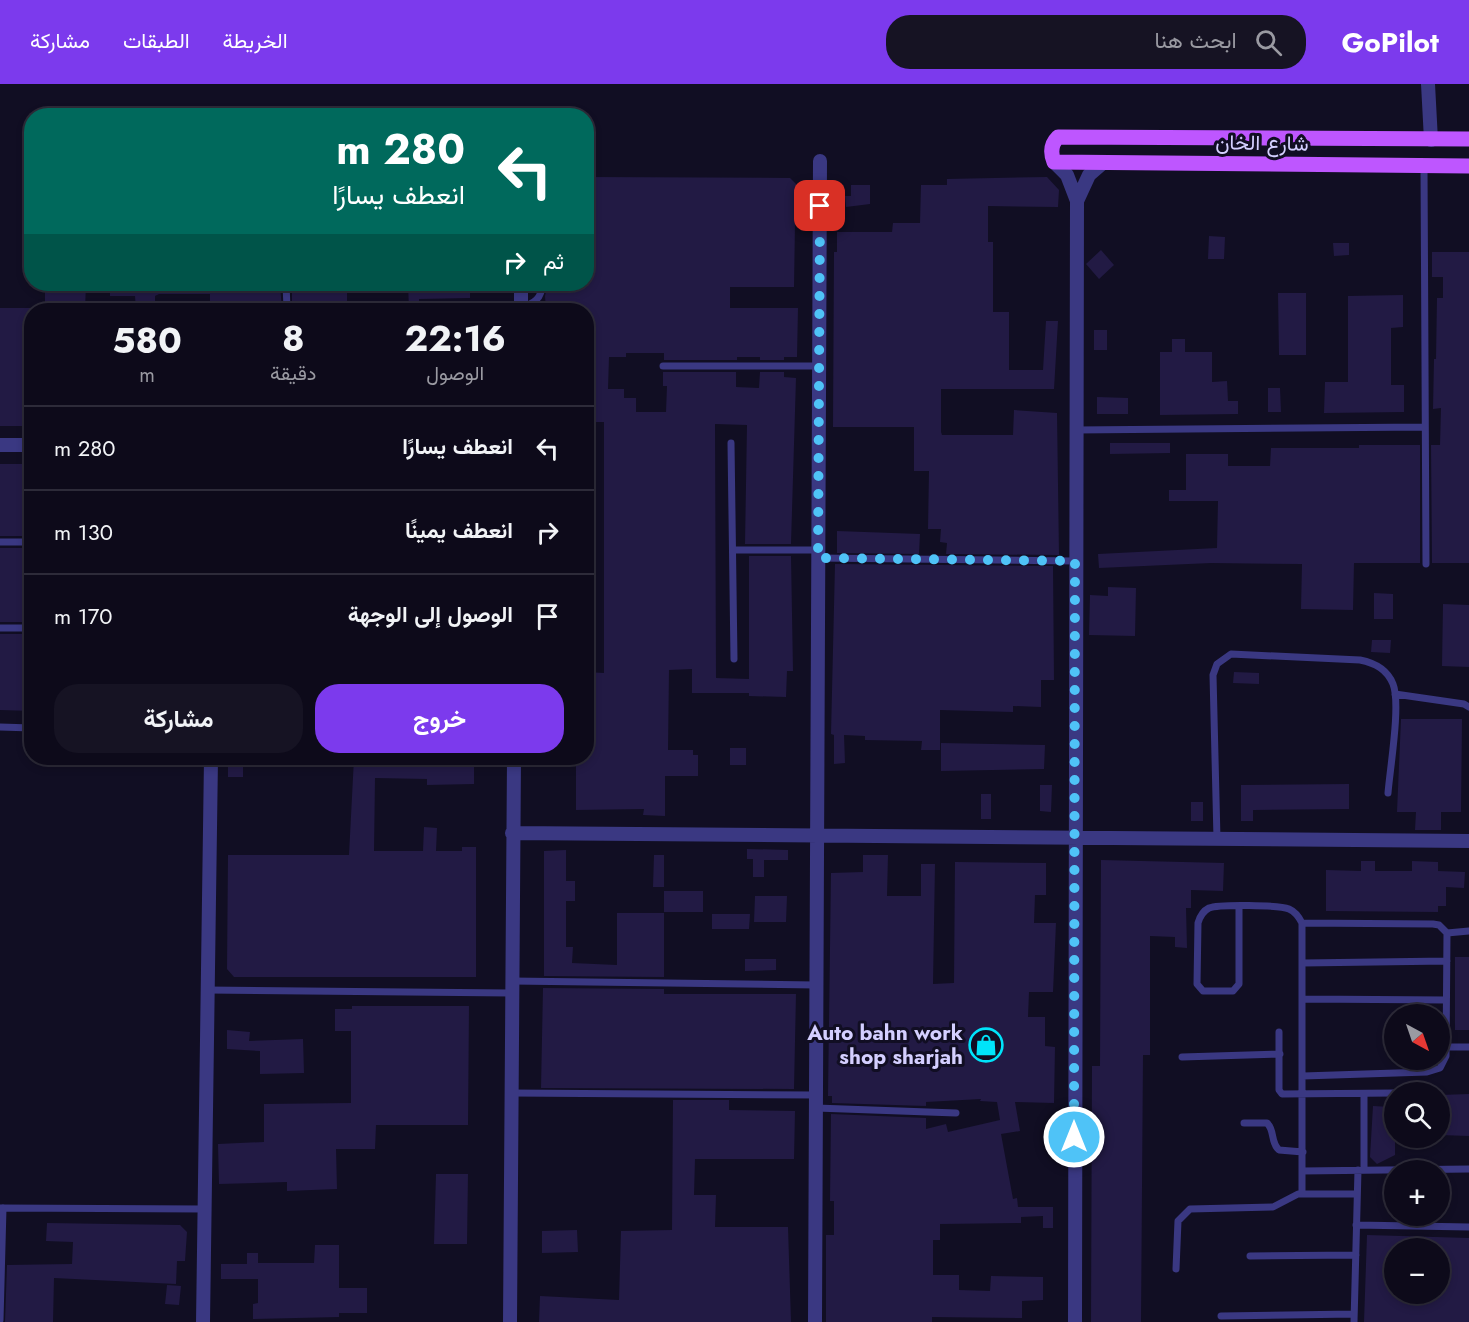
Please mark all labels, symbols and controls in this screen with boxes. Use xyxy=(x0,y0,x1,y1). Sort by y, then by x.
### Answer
search box xyxy=(886,15,1306,69)
text: GoPilot xyxy=(1342,22,1439,63)
text: ابحث هنا xyxy=(1154,24,1237,56)
text: مشاركة xyxy=(30,26,90,56)
text: الطبقات xyxy=(123,26,190,56)
text: الخريطة xyxy=(223,26,288,56)
icon: search xyxy=(1252,26,1285,59)
text: 280 m xyxy=(336,119,465,180)
street label: شارع الخان xyxy=(1215,127,1309,159)
icon: left xyxy=(486,132,564,210)
text: انعطف يسارًا xyxy=(332,175,465,214)
pin xyxy=(794,180,845,231)
icon: arrive xyxy=(803,189,836,222)
text: ثم xyxy=(543,245,564,277)
icon: right xyxy=(498,246,531,279)
text: 8 xyxy=(282,312,305,364)
text: 22:16 xyxy=(405,312,506,364)
text: 580 xyxy=(112,314,182,366)
text: دقيقة xyxy=(270,359,316,388)
text: الوصول xyxy=(426,359,484,388)
text: m xyxy=(139,361,155,390)
text: انعطف يسارًا xyxy=(402,430,513,462)
text: 280 m xyxy=(54,432,116,464)
icon: left xyxy=(531,432,564,465)
text: انعطف يمينًا xyxy=(405,514,513,546)
text: 130 m xyxy=(54,516,113,548)
icon: right xyxy=(531,516,564,549)
text: الوصول إلى الوجهة xyxy=(348,598,513,630)
text: 170 m xyxy=(54,600,112,632)
icon: arrive xyxy=(531,600,564,633)
button: مشاركة xyxy=(54,684,303,753)
button: خروج xyxy=(315,684,564,753)
north arrow xyxy=(1384,1004,1450,1070)
map controls xyxy=(1384,1004,1450,1304)
place label: Auto bahn work shop sharjah xyxy=(806,1018,963,1072)
shop icon: Auto bahn work shop sharjah xyxy=(968,1027,1004,1063)
button: search xyxy=(1384,1082,1450,1148)
position arrow xyxy=(1042,1105,1106,1169)
button: + xyxy=(1384,1160,1450,1226)
button: − xyxy=(1384,1238,1450,1304)

